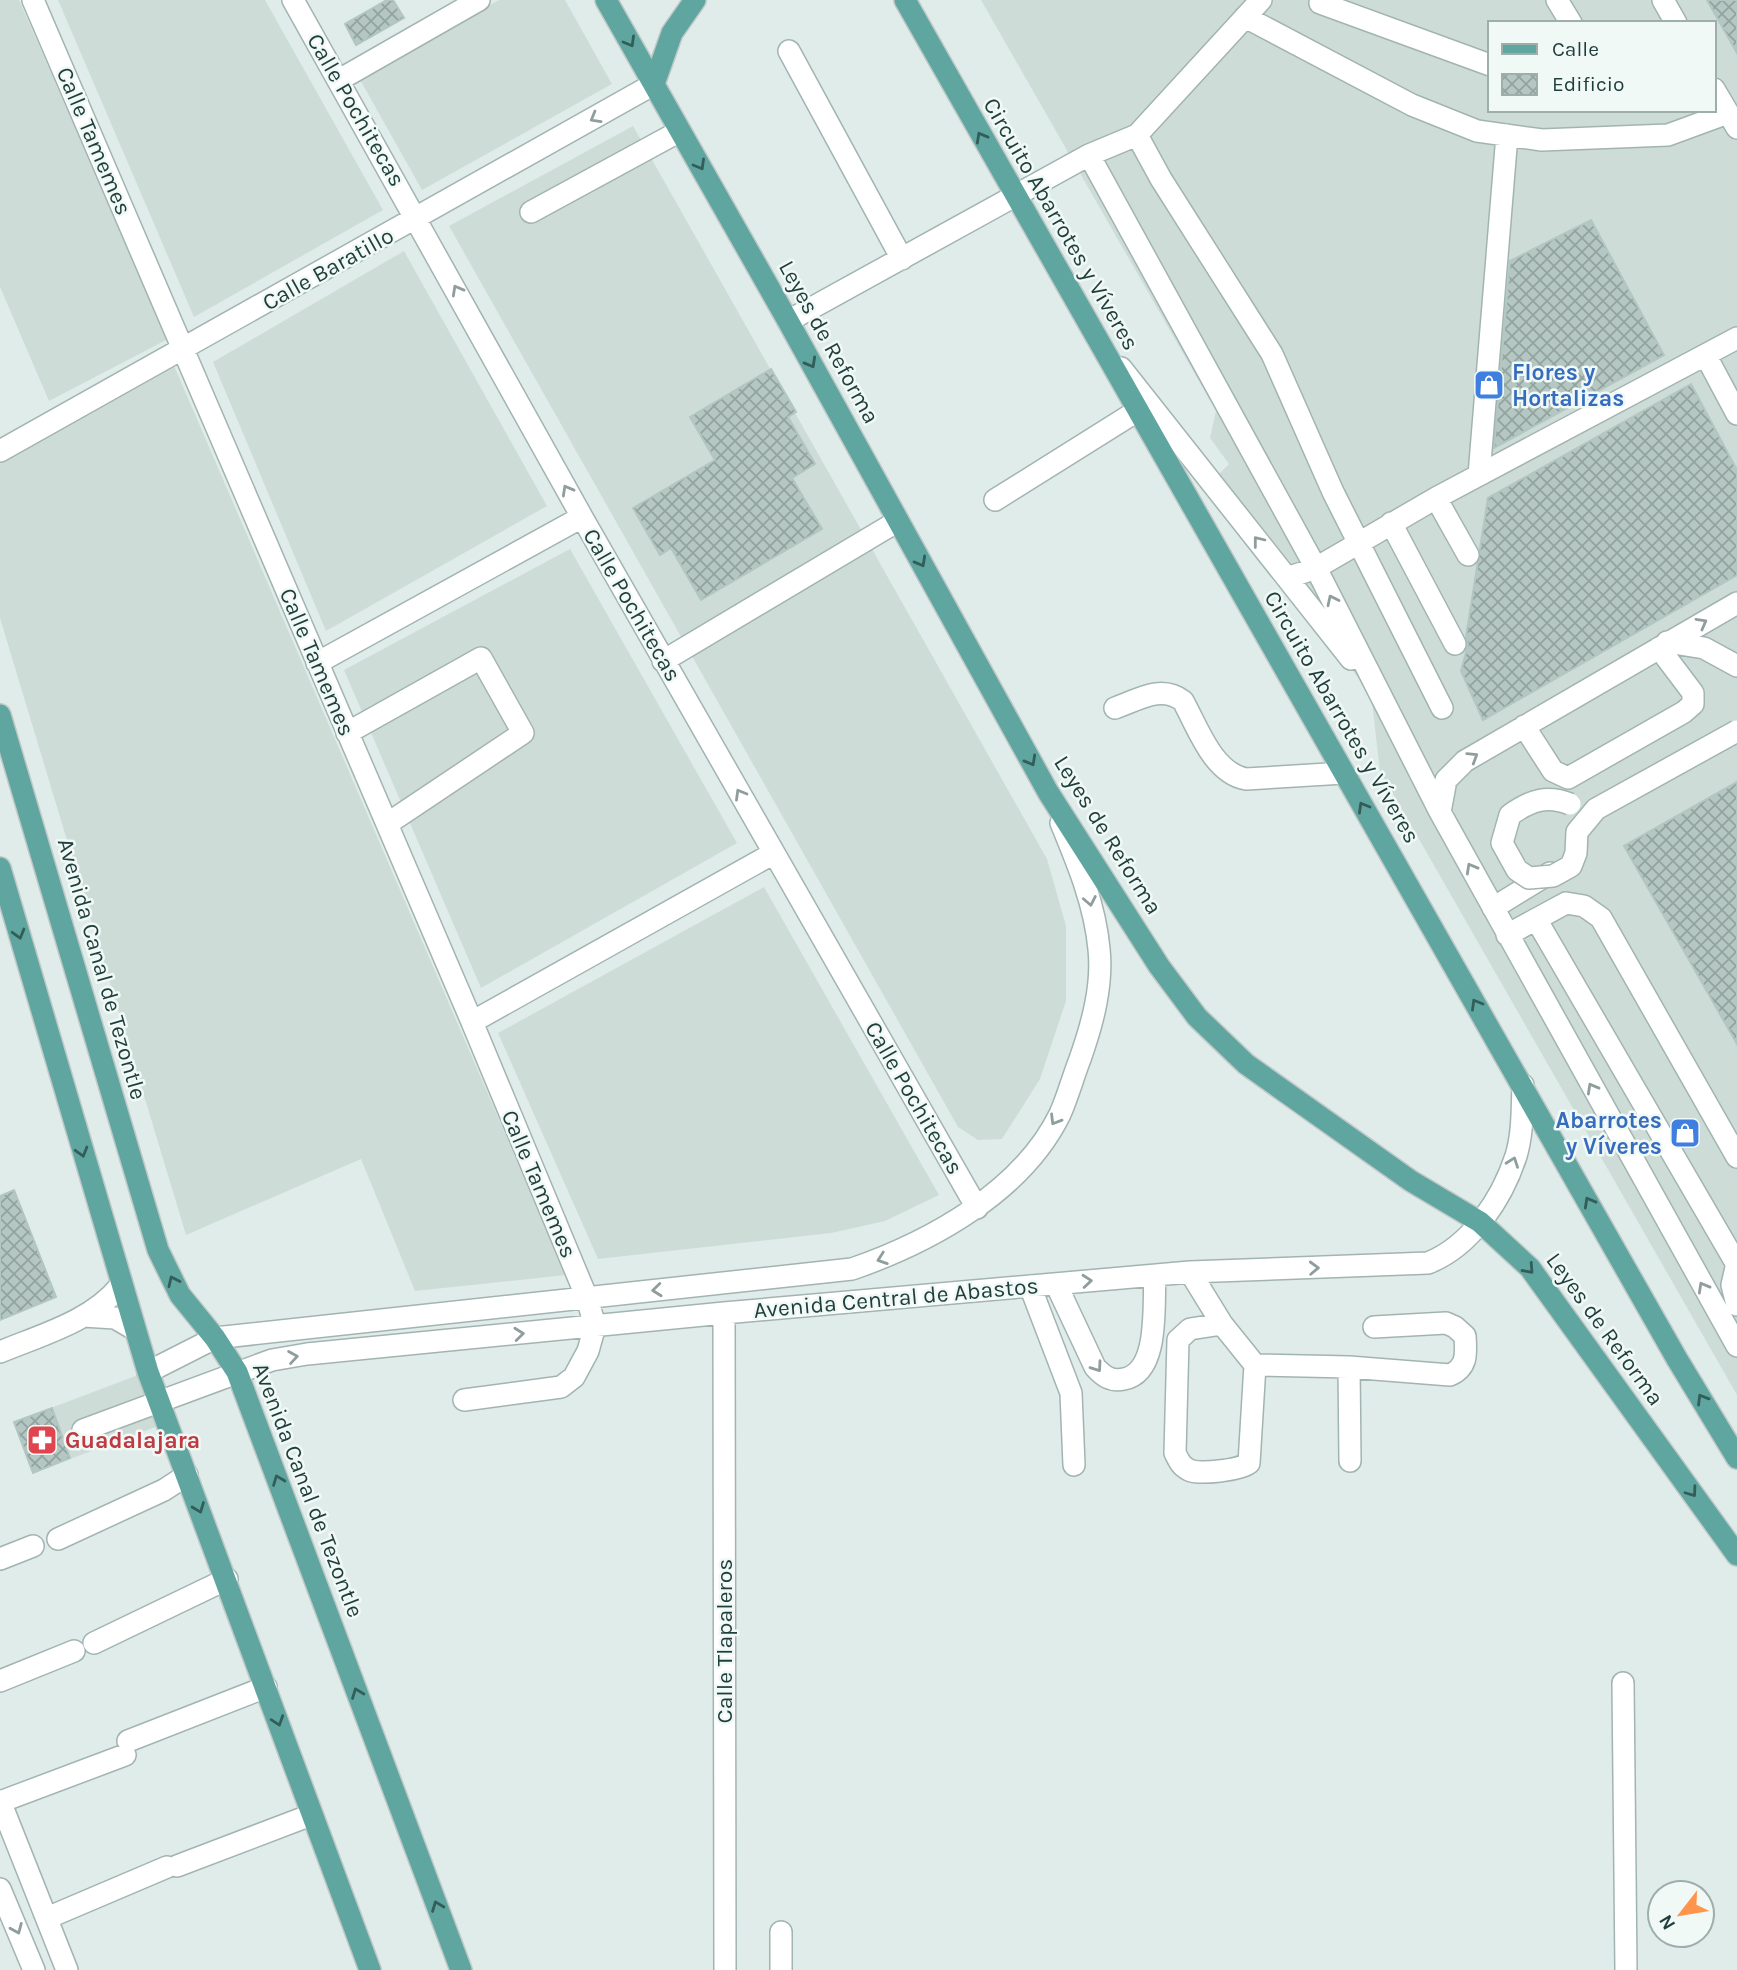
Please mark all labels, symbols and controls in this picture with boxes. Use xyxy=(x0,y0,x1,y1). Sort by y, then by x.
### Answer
legend xyxy=(1488,21,1716,112)
street label: Calle Pochitecas xyxy=(301,29,411,191)
one-way arrow xyxy=(622,35,635,47)
text: Calle xyxy=(1552,37,1599,61)
street label: Calle Tamemes xyxy=(51,63,137,219)
text: Edificio xyxy=(1552,72,1625,96)
street label: Circuito Abarrotes y Víveres xyxy=(978,93,1144,355)
one-way arrow xyxy=(590,110,602,123)
one-way arrow xyxy=(976,132,989,144)
one-way arrow xyxy=(692,157,705,170)
street label: Calle Baratillo xyxy=(258,222,398,316)
street label: Leyes de Reforma xyxy=(773,256,885,428)
one-way arrow xyxy=(452,285,465,297)
one-way arrow xyxy=(803,356,816,368)
place label: Flores y Hortalizas xyxy=(1512,359,1624,412)
shop icon: Flores y Hortalizas xyxy=(1472,368,1506,402)
one-way arrow xyxy=(562,484,575,497)
street label: Calle Pochitecas xyxy=(577,524,687,686)
one-way arrow xyxy=(1253,536,1266,549)
one-way arrow xyxy=(913,555,926,567)
street label: Calle Tamemes xyxy=(274,584,360,740)
street label: Circuito Abarrotes y Víveres xyxy=(1259,586,1425,848)
one-way arrow xyxy=(1326,595,1340,607)
one-way arrow xyxy=(1695,618,1707,631)
street label: Leyes de Reforma xyxy=(1048,751,1168,919)
one-way arrow xyxy=(1465,752,1478,765)
one-way arrow xyxy=(1023,754,1036,767)
one-way arrow xyxy=(735,788,748,801)
one-way arrow xyxy=(1358,801,1371,814)
street label: Avenida Canal de Tezontle xyxy=(52,835,152,1103)
one-way arrow xyxy=(1465,862,1479,875)
one-way arrow xyxy=(1081,895,1096,907)
one-way arrow xyxy=(11,927,25,939)
one-way arrow xyxy=(1471,999,1484,1011)
street label: Calle Pochitecas xyxy=(859,1017,969,1179)
one-way arrow xyxy=(1587,1083,1601,1095)
street label: Calle Tamemes xyxy=(496,1106,582,1262)
place label: Abarrotes y Víveres xyxy=(1556,1107,1662,1160)
one-way arrow xyxy=(1050,1112,1063,1125)
shop icon: Abarrotes y Víveres xyxy=(1668,1116,1702,1150)
one-way arrow xyxy=(74,1146,88,1158)
one-way arrow xyxy=(1504,1157,1518,1169)
one-way arrow xyxy=(1584,1196,1597,1209)
street label: Leyes de Reforma xyxy=(1540,1247,1670,1411)
one-way arrow xyxy=(876,1251,888,1265)
one-way arrow xyxy=(1521,1260,1534,1273)
one-way arrow xyxy=(1309,1261,1320,1276)
street label: Avenida Central de Abastos xyxy=(753,1272,1039,1324)
one-way arrow xyxy=(1082,1274,1093,1289)
one-way arrow xyxy=(167,1276,181,1288)
one-way arrow xyxy=(1698,1281,1711,1294)
one-way arrow xyxy=(651,1283,663,1298)
one-way arrow xyxy=(513,1326,525,1341)
one-way arrow xyxy=(287,1350,299,1365)
street label: Avenida Canal de Tezontle xyxy=(247,1359,369,1621)
one-way arrow xyxy=(1089,1359,1101,1371)
one-way arrow xyxy=(1697,1394,1710,1407)
pharmacy icon: Guadalajara xyxy=(25,1423,59,1457)
place label: Guadalajara xyxy=(65,1427,200,1454)
one-way arrow xyxy=(272,1474,286,1486)
one-way arrow xyxy=(1684,1484,1696,1497)
one-way arrow xyxy=(191,1501,205,1513)
street label: Calle Tlapaleros xyxy=(711,1559,738,1723)
one-way arrow xyxy=(352,1687,366,1699)
one-way arrow xyxy=(270,1715,284,1727)
north arrow xyxy=(1646,1879,1716,1949)
one-way arrow xyxy=(431,1901,445,1913)
text: N xyxy=(1654,1911,1680,1934)
one-way arrow xyxy=(9,1922,23,1935)

